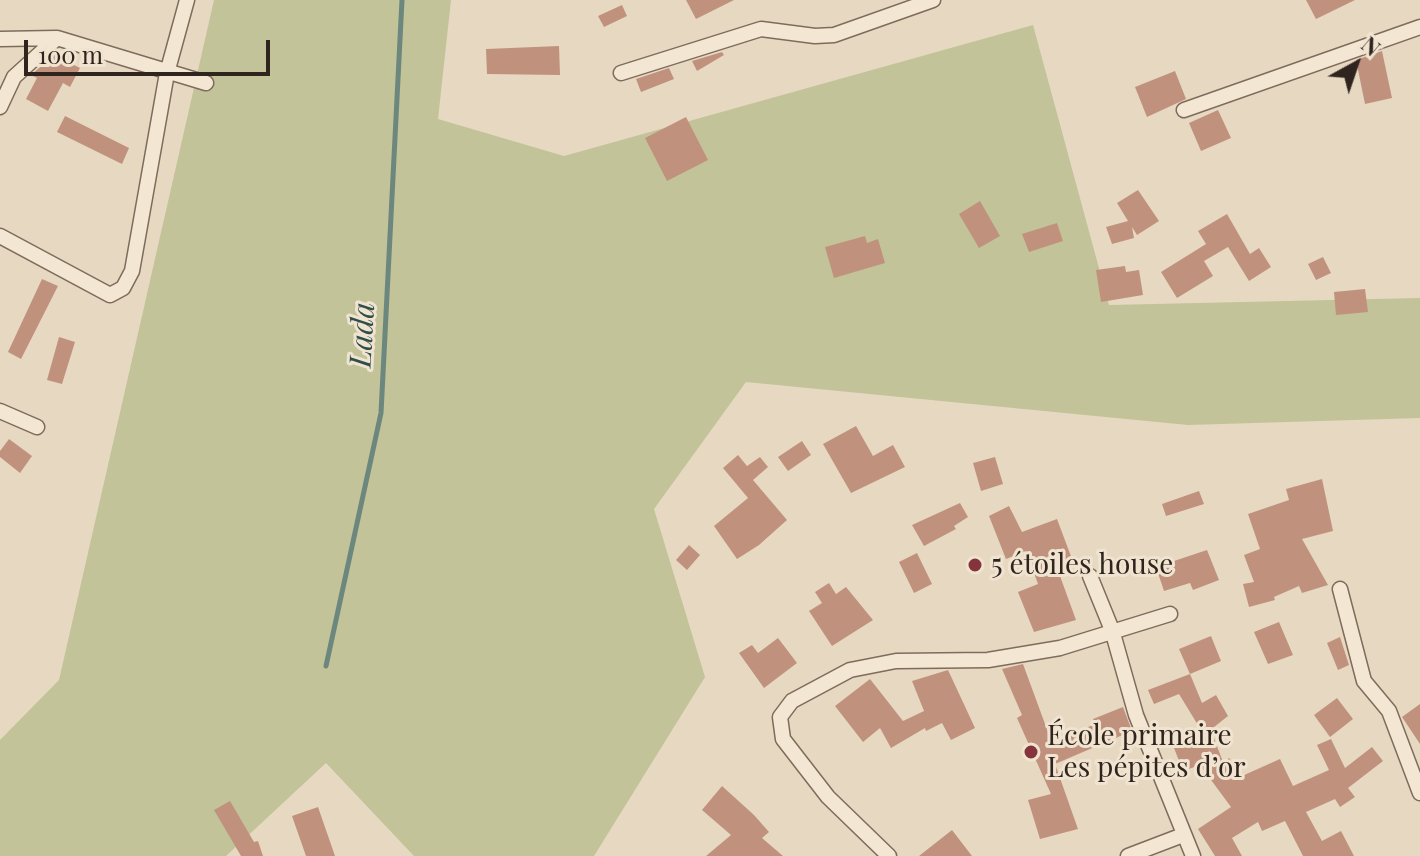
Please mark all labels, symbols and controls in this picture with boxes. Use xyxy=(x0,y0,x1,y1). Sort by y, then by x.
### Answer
scale bar xyxy=(28,24,274,74)
north arrow xyxy=(1316,24,1396,104)
text: N xyxy=(1356,29,1387,62)
text: 100 m xyxy=(38,38,103,70)
water label: Lada xyxy=(343,301,383,369)
place label: 5 étoiles house xyxy=(991,548,1173,582)
marker: 5 étoiles house xyxy=(966,556,984,574)
place label: École primaire Les pépites d’or xyxy=(1047,719,1246,785)
marker: École primaire Les pépites d’or xyxy=(1022,743,1040,761)

